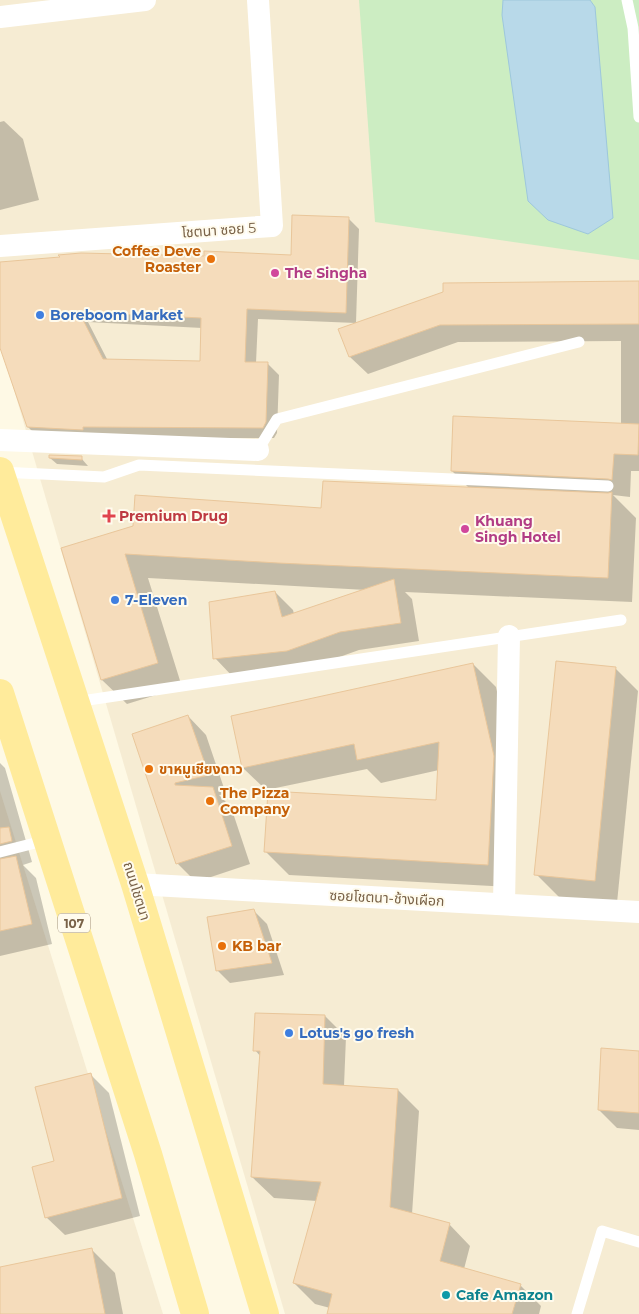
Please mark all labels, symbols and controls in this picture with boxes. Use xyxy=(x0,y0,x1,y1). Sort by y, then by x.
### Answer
street label: โชตนา ซอย 5 xyxy=(181,218,257,242)
place label: Coffee Deve Roaster xyxy=(112,242,201,276)
marker: Coffee Deve Roaster xyxy=(205,253,217,265)
place label: The Singha xyxy=(285,264,367,282)
marker: The Singha xyxy=(269,267,281,279)
place label: Boreboom Market xyxy=(50,306,183,324)
marker: Boreboom Market xyxy=(34,309,46,321)
place label: Premium Drug xyxy=(119,507,228,525)
marker: Premium Drug xyxy=(103,510,115,522)
place label: Khuang Singh Hotel xyxy=(475,512,561,546)
marker: Khuang Singh Hotel xyxy=(459,523,471,535)
place label: 7-Eleven xyxy=(125,591,187,609)
marker: 7-Eleven xyxy=(109,594,121,606)
place label: ขาหมูเชียงดาว xyxy=(159,760,243,779)
marker: ขาหมูเชียงดาว xyxy=(143,763,155,775)
place label: The Pizza Company xyxy=(220,784,290,818)
marker: The Pizza Company xyxy=(204,795,216,807)
street label: ถนนโชตนา xyxy=(120,859,154,923)
street label: ซอยโชตนา-ช้างเผือก xyxy=(329,886,445,910)
road number: 107 xyxy=(58,914,90,932)
place label: KB bar xyxy=(232,937,281,955)
marker: KB bar xyxy=(216,940,228,952)
place label: Lotus's go fresh xyxy=(299,1024,415,1042)
marker: Lotus's go fresh xyxy=(283,1027,295,1039)
place label: Cafe Amazon xyxy=(456,1286,553,1304)
marker: Cafe Amazon xyxy=(440,1289,452,1301)

